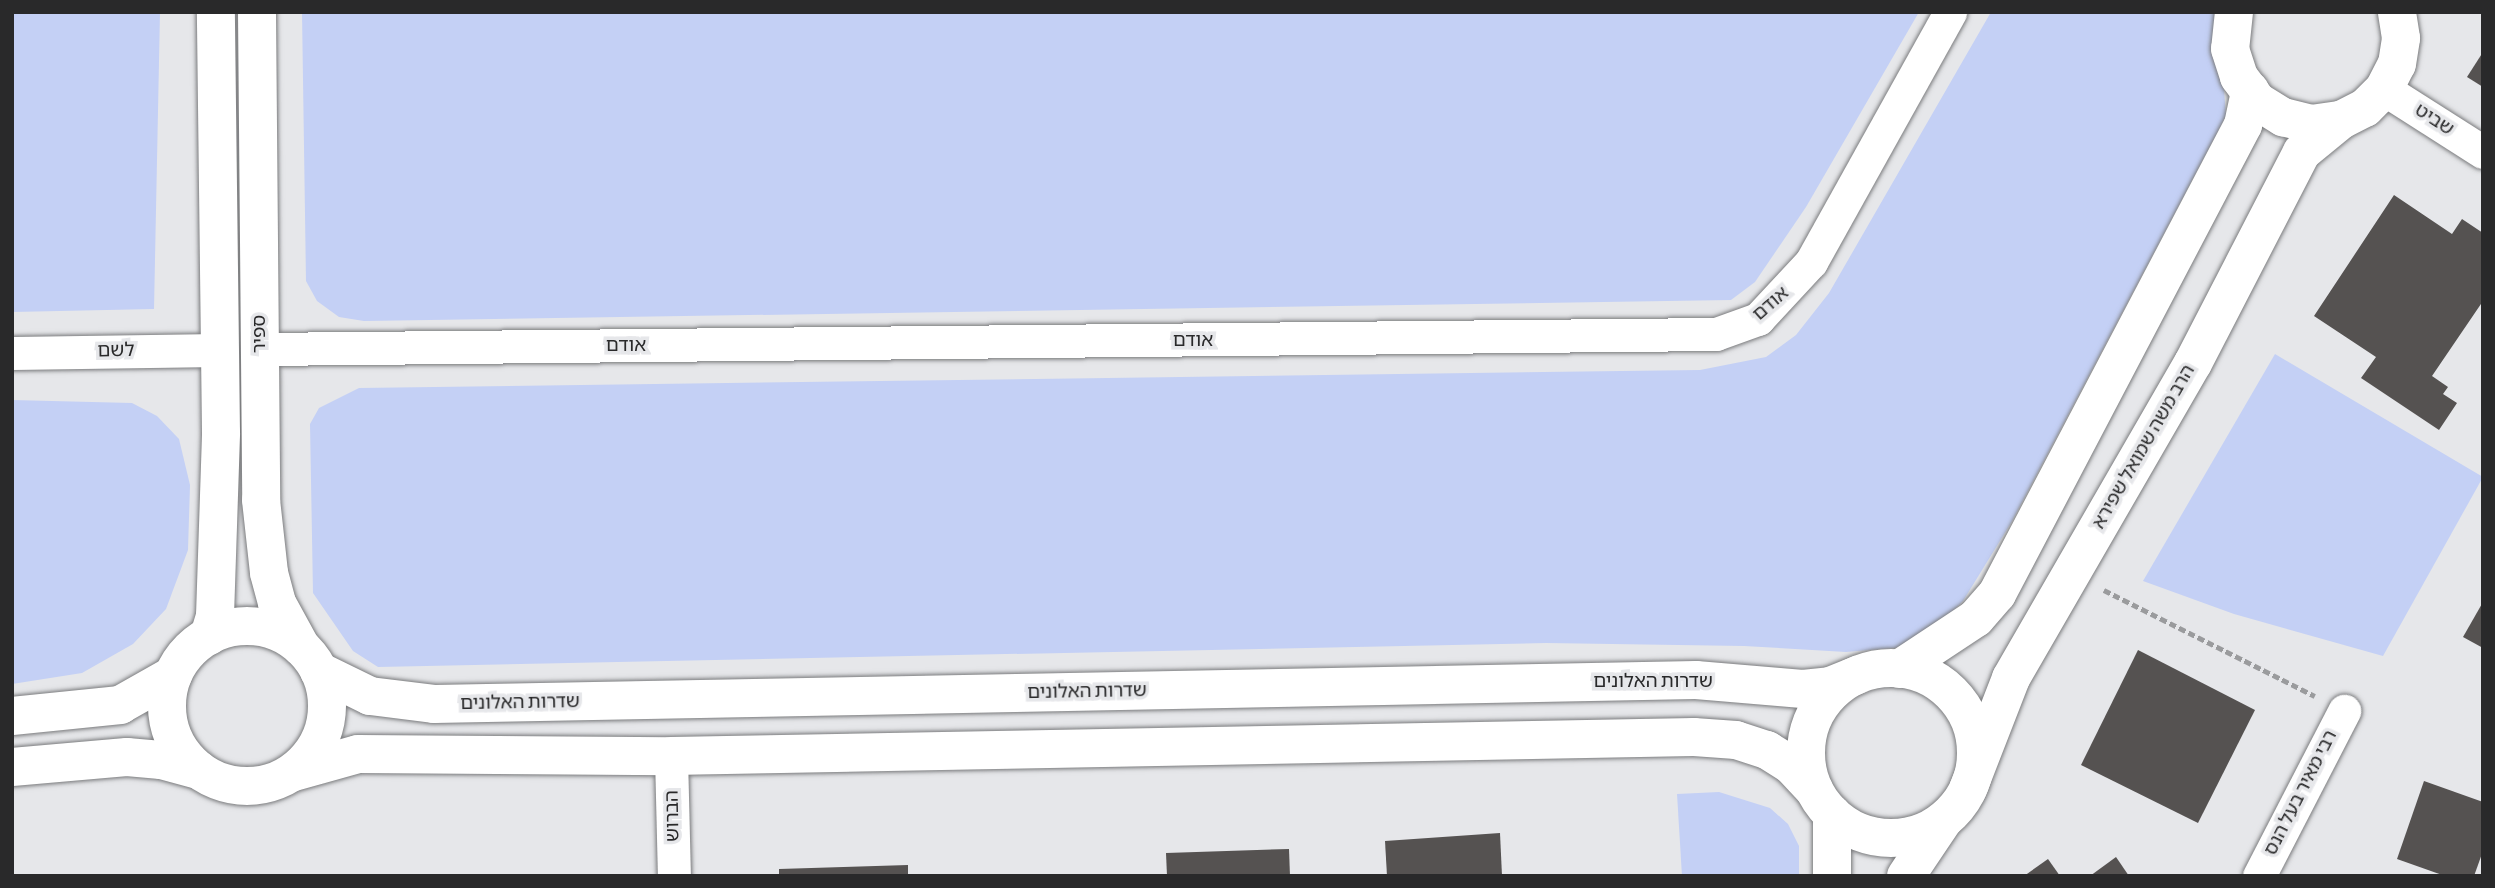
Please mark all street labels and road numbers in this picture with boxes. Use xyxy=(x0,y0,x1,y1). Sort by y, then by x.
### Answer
street label: שביט xyxy=(2410,99,2458,141)
street label: אודם xyxy=(1748,282,1794,326)
street label: ספיר xyxy=(249,315,271,353)
street label: אודם xyxy=(1173,330,1213,352)
street label: אודם xyxy=(606,335,646,357)
street label: לשם xyxy=(97,339,135,363)
street label: הרב משה שמואל שפירא xyxy=(2088,361,2200,533)
street label: שדרות האלונים xyxy=(1593,671,1713,693)
street label: שדרות האלונים xyxy=(1027,680,1147,704)
street label: שדרות האלונים xyxy=(460,691,580,715)
street label: רבי מאיר בעל הנס xyxy=(2260,727,2342,859)
street label: הברוש xyxy=(661,790,685,842)

